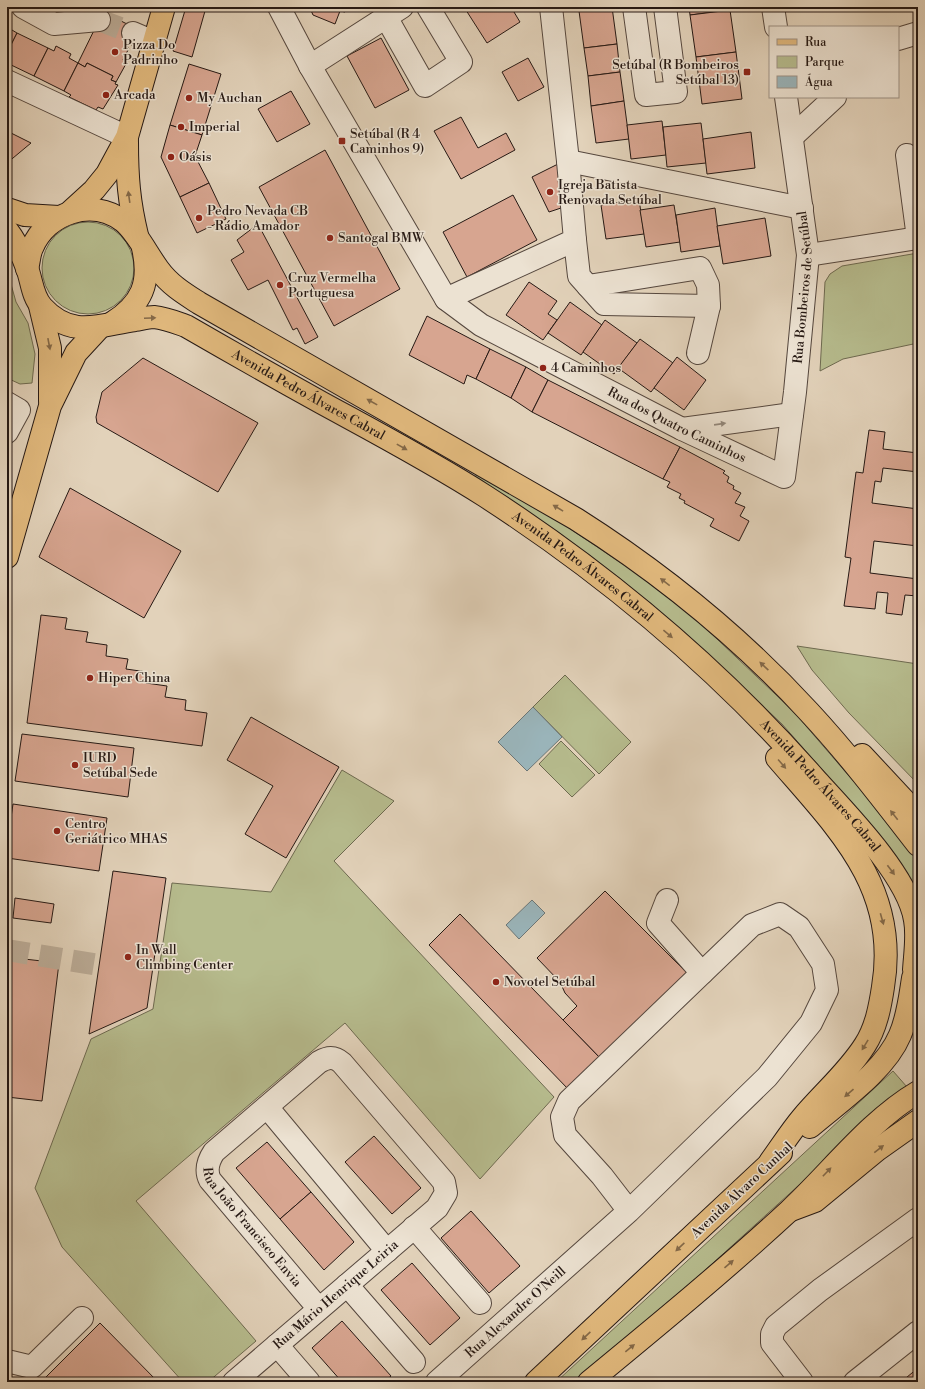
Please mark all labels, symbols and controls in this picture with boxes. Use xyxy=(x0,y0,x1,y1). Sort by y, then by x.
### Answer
legend xyxy=(769,26,899,98)
text: Rua xyxy=(805,35,827,50)
place label: Pizza Do Padrinho xyxy=(123,37,178,68)
marker: Pizza Do Padrinho xyxy=(110,47,120,57)
text: Parque xyxy=(805,55,844,70)
place label: Setúbal (R Bombeiros Setúbal 13) xyxy=(612,57,739,88)
marker: Setúbal (R Bombeiros Setúbal 13) xyxy=(742,67,752,77)
text: Água xyxy=(804,73,834,90)
place label: Arcada xyxy=(113,87,156,103)
marker: Arcada xyxy=(101,90,111,100)
place label: My Auchan xyxy=(197,90,262,106)
marker: My Auchan xyxy=(184,93,194,103)
place label: Imperial xyxy=(189,119,240,135)
marker: Imperial xyxy=(176,122,186,132)
place label: Setúbal (R 4 Caminhos 9) xyxy=(350,126,424,157)
marker: Setúbal (R 4 Caminhos 9) xyxy=(337,136,347,146)
place label: Oásis xyxy=(179,149,212,165)
marker: Oásis xyxy=(166,152,176,162)
place label: Igreja Batista Renovada Setúbal xyxy=(558,177,662,208)
marker: Igreja Batista Renovada Setúbal xyxy=(545,187,555,197)
one-way arrow xyxy=(126,191,132,203)
place label: Pedro Nevada CB - Rádio Amador xyxy=(207,203,308,234)
street label: Rua Bombeiros de Setúbal xyxy=(790,210,816,364)
marker: Pedro Nevada CB - Rádio Amador xyxy=(194,213,204,223)
place label: Santogal BMW xyxy=(338,230,425,246)
marker: Santogal BMW xyxy=(325,233,335,243)
place label: Cruz Vermelha Portuguesa xyxy=(288,270,376,301)
marker: Cruz Vermelha Portuguesa xyxy=(275,280,285,290)
one-way arrow xyxy=(144,315,156,322)
one-way arrow xyxy=(46,338,52,350)
street label: Avenida Pedro Álvares Cabral xyxy=(228,345,388,444)
place label: 4 Caminhos xyxy=(551,360,621,376)
marker: 4 Caminhos xyxy=(538,363,548,373)
street label: Rua dos Quatro Caminhos xyxy=(605,384,749,466)
one-way arrow xyxy=(366,399,378,405)
one-way arrow xyxy=(714,421,726,427)
one-way arrow xyxy=(396,443,408,450)
one-way arrow xyxy=(552,505,564,512)
street label: Avenida Pedro Álvares Cabral xyxy=(508,508,656,625)
one-way arrow xyxy=(660,577,671,586)
one-way arrow xyxy=(662,629,673,638)
one-way arrow xyxy=(759,661,769,671)
place label: Hiper China xyxy=(98,670,171,686)
marker: Hiper China xyxy=(85,673,95,683)
street label: Avenida Pedro Álvares Cabral xyxy=(756,715,884,855)
place label: IURD Setúbal Sede xyxy=(83,750,158,781)
one-way arrow xyxy=(778,759,787,770)
marker: IURD Setúbal Sede xyxy=(70,760,80,770)
one-way arrow xyxy=(890,809,898,820)
place label: Centro Geriátrico MHAS xyxy=(65,816,168,847)
marker: Centro Geriátrico MHAS xyxy=(52,826,62,836)
one-way arrow xyxy=(887,865,896,876)
one-way arrow xyxy=(879,913,885,925)
place label: In Wall Climbing Center xyxy=(136,942,234,973)
marker: In Wall Climbing Center xyxy=(123,952,133,962)
place label: Novotel Setúbal xyxy=(504,974,596,990)
marker: Novotel Setúbal xyxy=(491,977,501,987)
one-way arrow xyxy=(861,1039,868,1050)
one-way arrow xyxy=(844,1089,854,1098)
street label: Avenida Álvaro Cunhal xyxy=(686,1138,796,1242)
one-way arrow xyxy=(874,1144,885,1153)
street label: Rua João Francisco Envia xyxy=(199,1166,305,1290)
one-way arrow xyxy=(823,1167,832,1177)
street label: Rua Mário Henrique Leiria xyxy=(270,1236,402,1353)
one-way arrow xyxy=(675,1242,685,1251)
one-way arrow xyxy=(724,1260,734,1269)
street label: Rua Alexandre O'Neill xyxy=(462,1263,569,1361)
one-way arrow xyxy=(581,1331,590,1340)
one-way arrow xyxy=(624,1344,635,1353)

